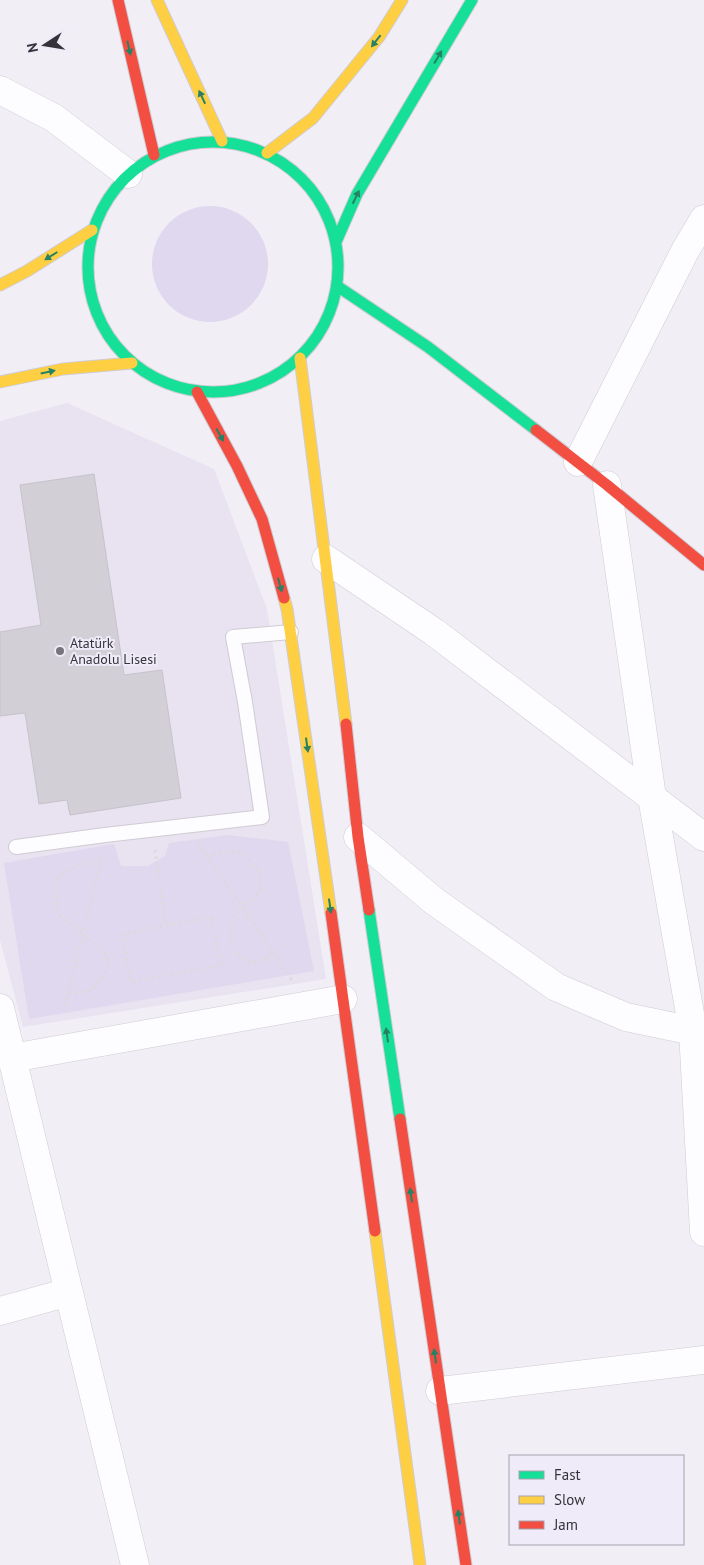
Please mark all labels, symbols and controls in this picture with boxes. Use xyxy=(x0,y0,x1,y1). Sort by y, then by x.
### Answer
north arrow xyxy=(20,20,70,70)
one-way arrow xyxy=(370,34,381,47)
one-way arrow xyxy=(125,40,133,55)
text: N xyxy=(23,41,42,54)
one-way arrow xyxy=(434,50,443,64)
one-way arrow xyxy=(197,90,205,104)
one-way arrow xyxy=(352,190,360,204)
one-way arrow xyxy=(44,252,58,261)
one-way arrow xyxy=(40,368,55,376)
one-way arrow xyxy=(216,427,224,442)
one-way arrow xyxy=(277,577,285,592)
place label: Atatürk Anadolu Lisesi xyxy=(70,634,157,668)
marker: Atatürk Anadolu Lisesi xyxy=(54,645,66,657)
one-way arrow xyxy=(303,737,311,753)
one-way arrow xyxy=(326,898,334,914)
one-way arrow xyxy=(383,1026,391,1042)
one-way arrow xyxy=(407,1187,415,1203)
one-way arrow xyxy=(430,1348,438,1364)
legend xyxy=(509,1455,684,1545)
text: Fast xyxy=(554,1465,581,1484)
text: Slow xyxy=(554,1490,585,1509)
one-way arrow xyxy=(454,1508,462,1524)
text: Jam xyxy=(553,1515,578,1534)

